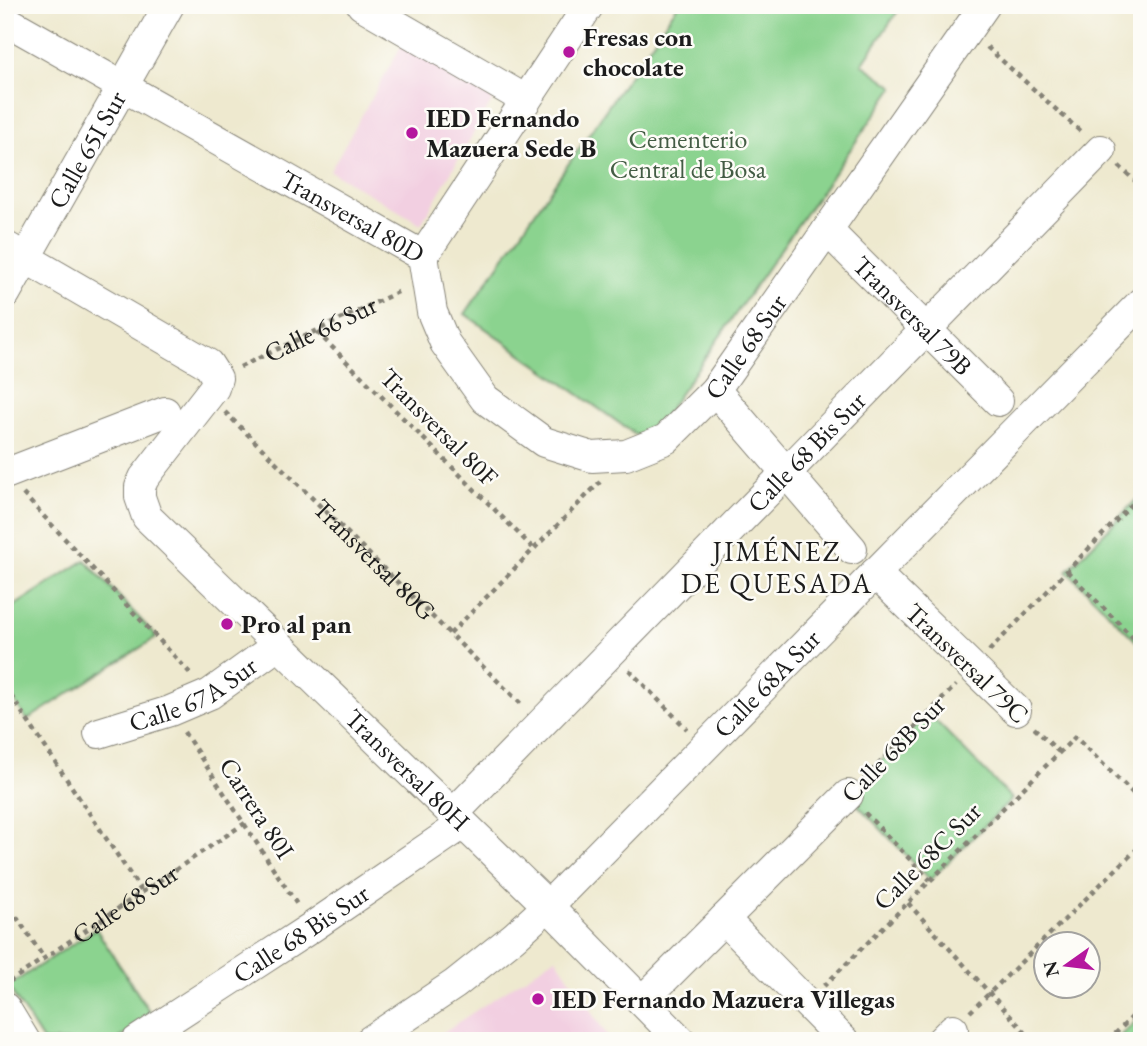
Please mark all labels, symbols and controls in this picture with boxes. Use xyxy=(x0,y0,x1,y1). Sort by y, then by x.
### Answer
place label: Fresas con chocolate xyxy=(583,20,693,84)
marker: Fresas con chocolate xyxy=(561,44,577,60)
street label: Calle 65I Sur xyxy=(40,84,134,215)
place label: IED Fernando Mazuera Sede B xyxy=(426,101,596,165)
park label: Cementerio Central de Bosa xyxy=(610,122,767,186)
marker: IED Fernando Mazuera Sede B xyxy=(404,125,420,141)
street label: Transversal 80D xyxy=(274,162,431,270)
street label: Transversal 79B xyxy=(845,248,980,383)
street label: Calle 66 Sur xyxy=(258,287,383,370)
street label: Calle 68 Sur xyxy=(697,287,794,406)
street label: Transversal 80F xyxy=(373,361,505,493)
street label: Calle 68 Bis Sur xyxy=(740,384,873,520)
street label: Transversal 80G xyxy=(306,491,443,628)
district label: JIMÉNEZ DE QUESADA xyxy=(681,533,873,601)
street label: Transversal 79C xyxy=(898,595,1036,731)
place label: Pro al pan xyxy=(241,607,352,641)
marker: Pro al pan xyxy=(219,616,235,632)
street label: Calle 68A Sur xyxy=(706,622,828,745)
street label: Calle 67A Sur xyxy=(125,649,264,740)
street label: Calle 68B Sur xyxy=(833,688,953,810)
street label: Transversal 80H xyxy=(338,701,478,838)
street label: Carrera 80I xyxy=(212,751,302,865)
street label: Calle 68C Sur xyxy=(866,794,989,917)
street label: Calle 68 Sur xyxy=(65,856,185,952)
street label: Calle 68 Bis Sur xyxy=(226,876,376,991)
north arrow xyxy=(1032,930,1102,1000)
text: N xyxy=(1037,958,1065,979)
place label: IED Fernando Mazuera Villegas xyxy=(552,982,895,1016)
marker: IED Fernando Mazuera Villegas xyxy=(530,991,546,1007)

